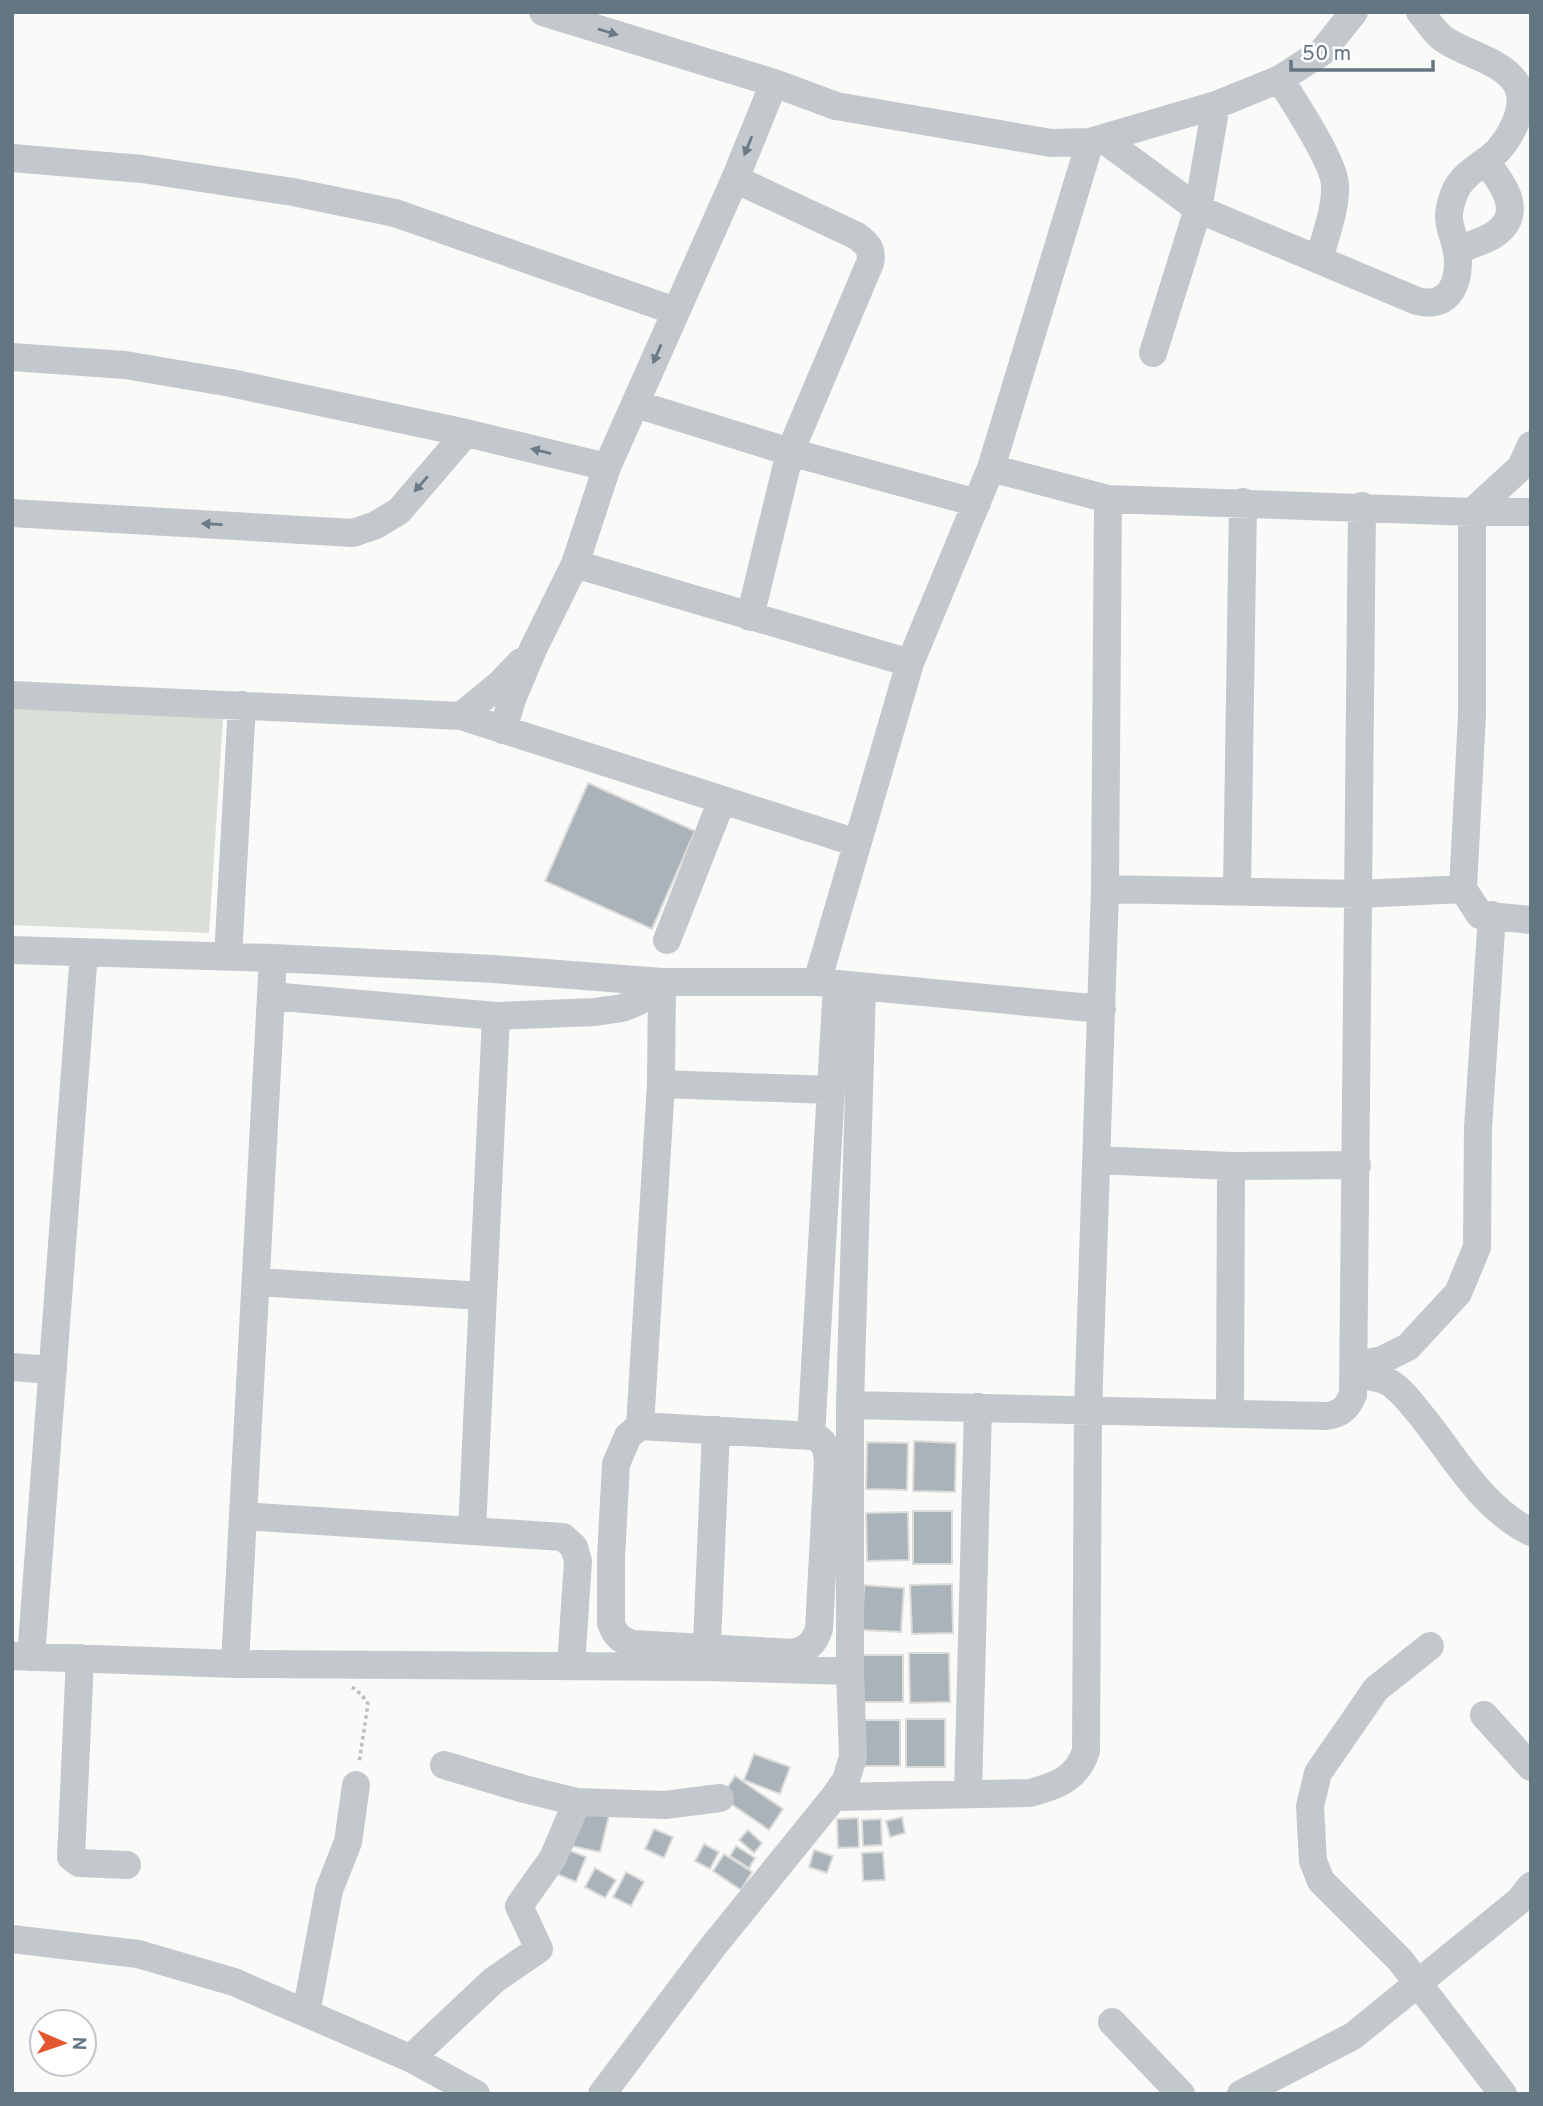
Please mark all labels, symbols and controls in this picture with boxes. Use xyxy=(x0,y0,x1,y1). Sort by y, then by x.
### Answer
one-way arrow xyxy=(598,28,619,38)
scale bar xyxy=(1291,28,1433,72)
text: 50 m xyxy=(1302,41,1351,68)
one-way arrow xyxy=(743,136,754,157)
one-way arrow xyxy=(651,344,662,365)
one-way arrow xyxy=(530,445,552,456)
one-way arrow xyxy=(414,476,429,493)
one-way arrow xyxy=(200,519,222,530)
north arrow xyxy=(28,2008,98,2078)
text: N xyxy=(66,2036,90,2051)

